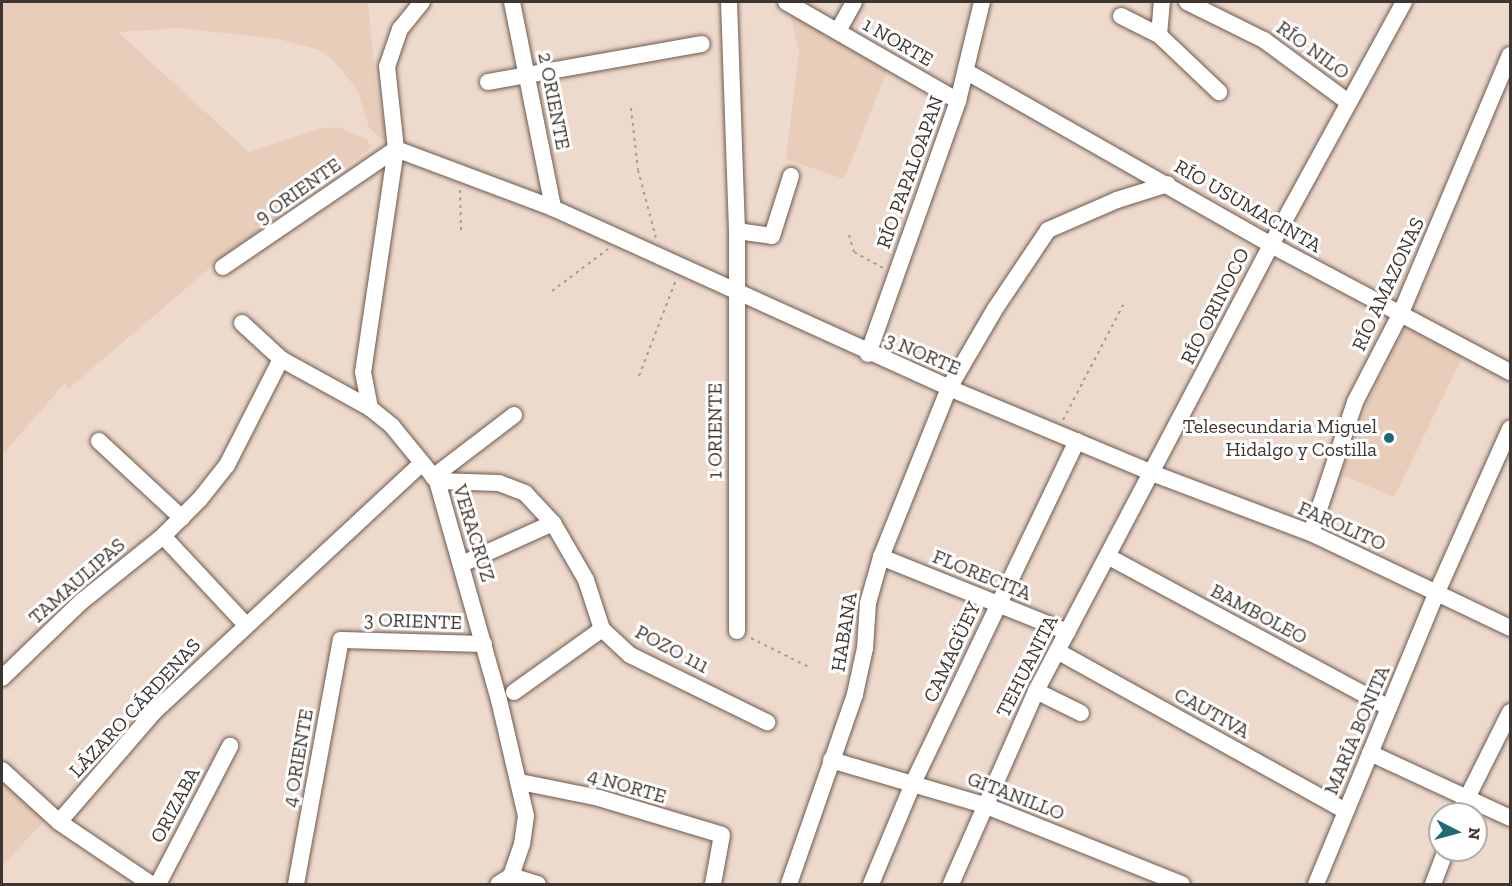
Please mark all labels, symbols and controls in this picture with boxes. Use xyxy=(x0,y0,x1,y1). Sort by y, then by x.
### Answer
street label: 1 NORTE xyxy=(858,12,938,72)
street label: RÍO NILO xyxy=(1272,16,1354,84)
street label: 2 ORIENTE xyxy=(533,50,575,152)
street label: RÍO PAPALOAPAN xyxy=(871,92,949,252)
street label: 9 ORIENTE xyxy=(251,153,345,229)
street label: RÍO USUMACINTA xyxy=(1170,154,1326,258)
street label: RÍO AMAZONAS xyxy=(1346,213,1430,355)
street label: RÍO ORINOCO xyxy=(1175,244,1255,368)
street label: 3 NORTE xyxy=(882,327,964,381)
street label: 1 ORIENTE xyxy=(703,383,727,479)
place label: Telesecundaria Miguel Hidalgo y Costilla xyxy=(1183,414,1377,461)
marker: Telesecundaria Miguel Hidalgo y Costilla xyxy=(1382,431,1396,445)
street label: VERACRUZ xyxy=(448,481,500,585)
street label: FAROLITO xyxy=(1294,496,1390,556)
street label: TAMAULIPAS xyxy=(24,533,130,629)
street label: FLORECITA xyxy=(929,544,1035,606)
street label: BAMBOLEO xyxy=(1207,579,1311,649)
street label: HABANA xyxy=(826,591,862,673)
street label: CAMAGÜEY xyxy=(918,598,986,706)
street label: 3 ORIENTE xyxy=(364,607,462,635)
street label: TEHUANITA xyxy=(991,611,1063,721)
street label: POZO 111 xyxy=(631,620,713,678)
street label: LÁZARO CÁRDENAS xyxy=(64,633,206,783)
street label: MARÍA BONITA xyxy=(1319,661,1395,799)
street label: CAUTIVA xyxy=(1170,682,1254,744)
street label: 4 ORIENTE xyxy=(278,707,318,809)
street label: ORIZABA xyxy=(145,763,205,847)
street label: 4 NORTE xyxy=(585,763,669,809)
street label: GITANILLO xyxy=(964,767,1068,825)
north arrow xyxy=(1428,802,1488,862)
text: N xyxy=(1464,827,1484,841)

